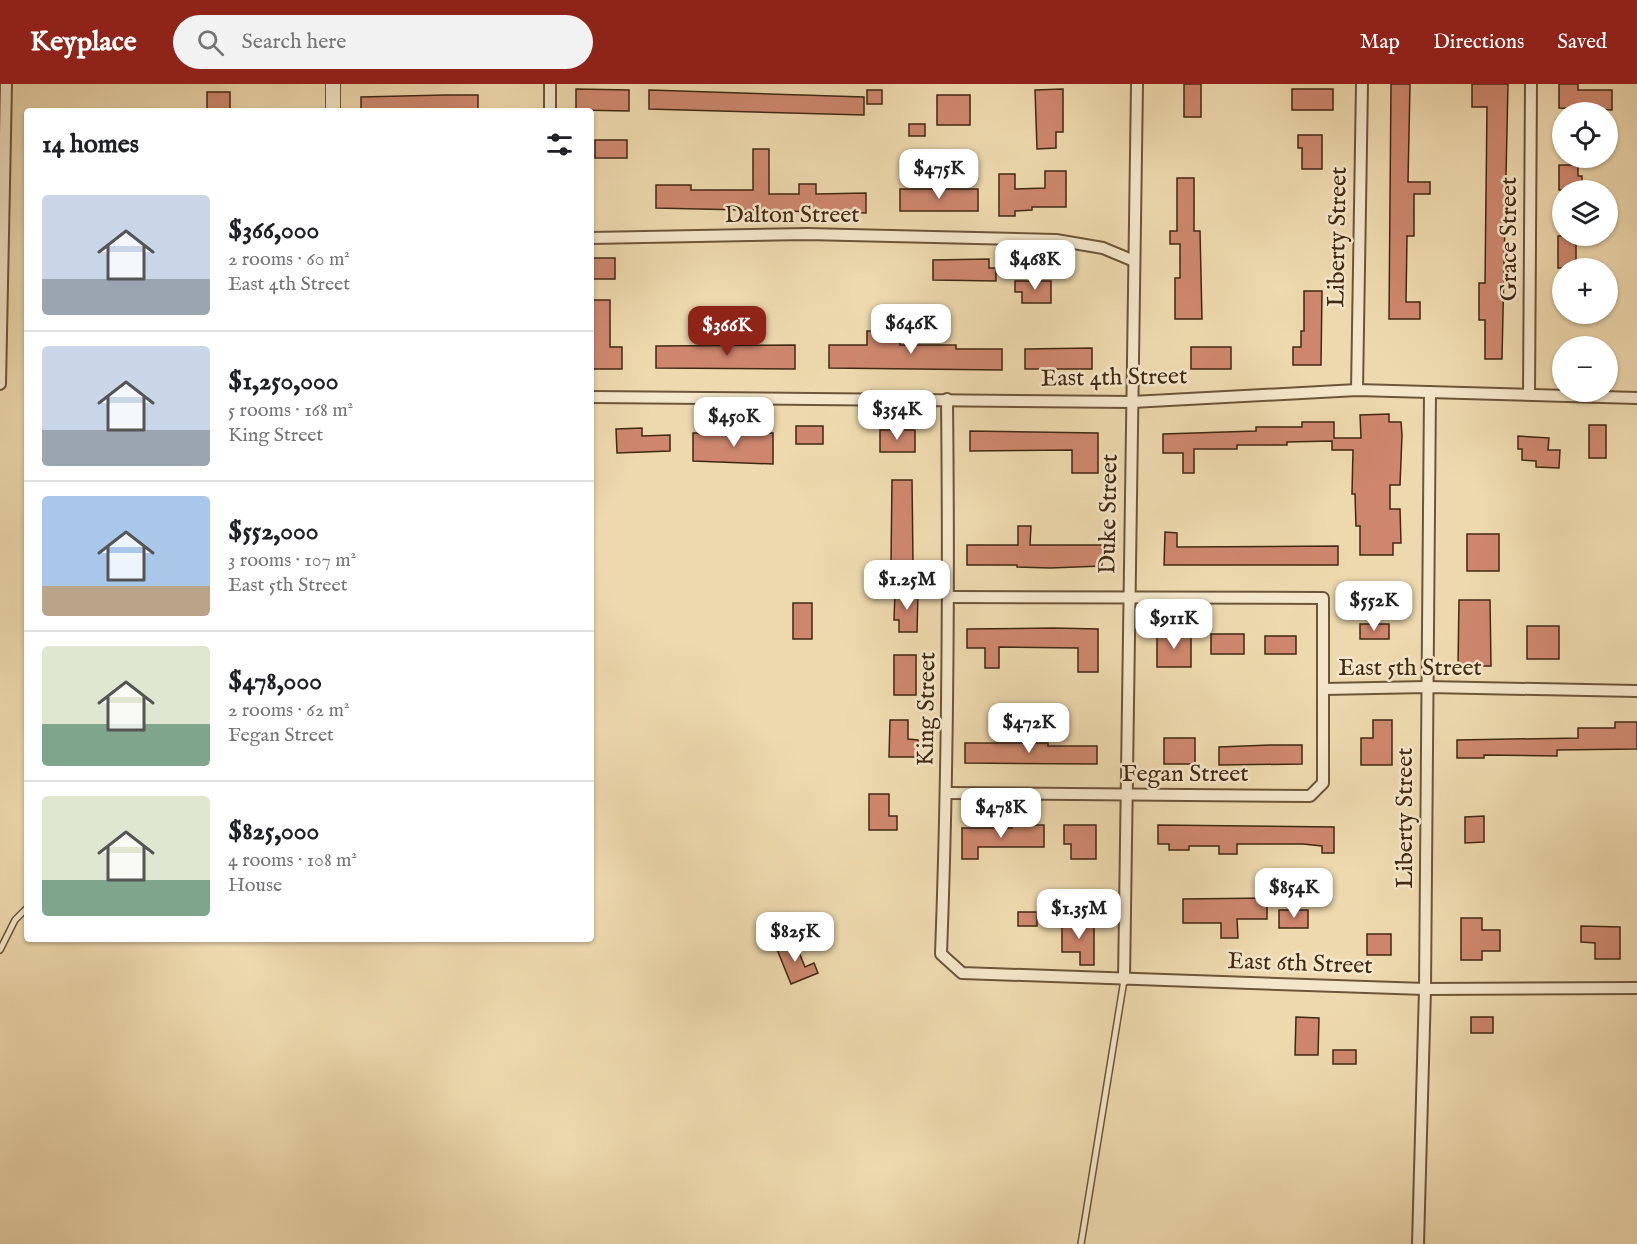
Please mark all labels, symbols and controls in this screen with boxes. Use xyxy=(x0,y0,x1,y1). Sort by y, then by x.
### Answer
search box xyxy=(173,15,593,69)
text: Keyplace xyxy=(30,25,137,60)
icon: search xyxy=(194,26,227,59)
text: Search here xyxy=(242,28,346,56)
text: Map xyxy=(1360,29,1400,56)
text: Directions xyxy=(1433,29,1524,56)
text: Saved xyxy=(1557,29,1607,56)
map controls xyxy=(1552,102,1618,402)
button: locate xyxy=(1552,102,1618,168)
text: 14 homes xyxy=(42,128,139,161)
icon: filters xyxy=(543,128,576,161)
pin: $475K xyxy=(897,149,981,200)
text: $475K xyxy=(913,156,965,181)
street label: Liberty Street xyxy=(1321,166,1355,308)
street label: Grace Street xyxy=(1494,177,1525,301)
button: layers xyxy=(1552,180,1618,246)
street label: Dalton Street xyxy=(725,200,859,231)
text: $366,000 xyxy=(228,214,319,247)
icon: home xyxy=(90,219,162,291)
pin: $468K xyxy=(993,240,1077,291)
text: 2 rooms · 60 m² xyxy=(228,247,350,272)
text: $468K xyxy=(1009,247,1061,272)
button: + xyxy=(1552,258,1618,324)
text: East 4th Street xyxy=(228,272,350,297)
pin: $646K xyxy=(869,304,953,355)
pin: $366K xyxy=(685,306,769,357)
text: $646K xyxy=(885,311,937,336)
text: $366K xyxy=(702,313,752,338)
button: − xyxy=(1552,336,1618,402)
street label: East 4th Street xyxy=(1040,361,1188,395)
text: $1,250,000 xyxy=(228,365,338,398)
icon: home xyxy=(90,370,162,442)
pin: $354K xyxy=(855,390,939,441)
pin: $450K xyxy=(692,397,776,448)
text: $354K xyxy=(872,397,922,422)
text: 5 rooms · 168 m² xyxy=(228,398,353,423)
text: $450K xyxy=(708,404,760,429)
text: King Street xyxy=(228,423,323,448)
street label: Duke Street xyxy=(1092,454,1126,574)
text: $552,000 xyxy=(228,515,319,548)
icon: home xyxy=(90,520,162,592)
text: 3 rooms · 107 m² xyxy=(228,548,356,573)
pin: $1.25M xyxy=(858,560,956,611)
text: $1.25M xyxy=(878,567,936,592)
text: East 5th Street xyxy=(228,573,348,598)
pin: $552K xyxy=(1332,581,1416,632)
text: $552K xyxy=(1349,588,1399,613)
pin: $911K xyxy=(1132,599,1216,650)
text: $911K xyxy=(1149,606,1199,631)
street label: King Street xyxy=(911,652,943,766)
street label: East 5th Street xyxy=(1338,653,1482,684)
text: $478,000 xyxy=(228,665,322,698)
icon: home xyxy=(90,670,162,742)
text: 2 rooms · 62 m² xyxy=(228,698,350,723)
pin: $472K xyxy=(987,703,1071,754)
text: $472K xyxy=(1002,710,1056,735)
text: Fegan Street xyxy=(228,723,334,748)
street label: Liberty Street xyxy=(1390,748,1421,888)
street label: Fegan Street xyxy=(1121,759,1249,790)
pin: $478K xyxy=(959,788,1043,839)
text: $478K xyxy=(975,795,1027,820)
text: $825,000 xyxy=(228,815,319,848)
icon: home xyxy=(90,820,162,892)
text: 4 rooms · 108 m² xyxy=(228,848,357,873)
pin: $854K xyxy=(1252,868,1336,919)
text: House xyxy=(228,873,282,898)
text: $854K xyxy=(1269,875,1319,900)
pin: $1.35M xyxy=(1030,889,1128,940)
text: $1.35M xyxy=(1051,896,1107,921)
pin: $825K xyxy=(753,912,837,963)
text: $825K xyxy=(770,919,820,944)
street label: East 6th Street xyxy=(1227,946,1373,982)

